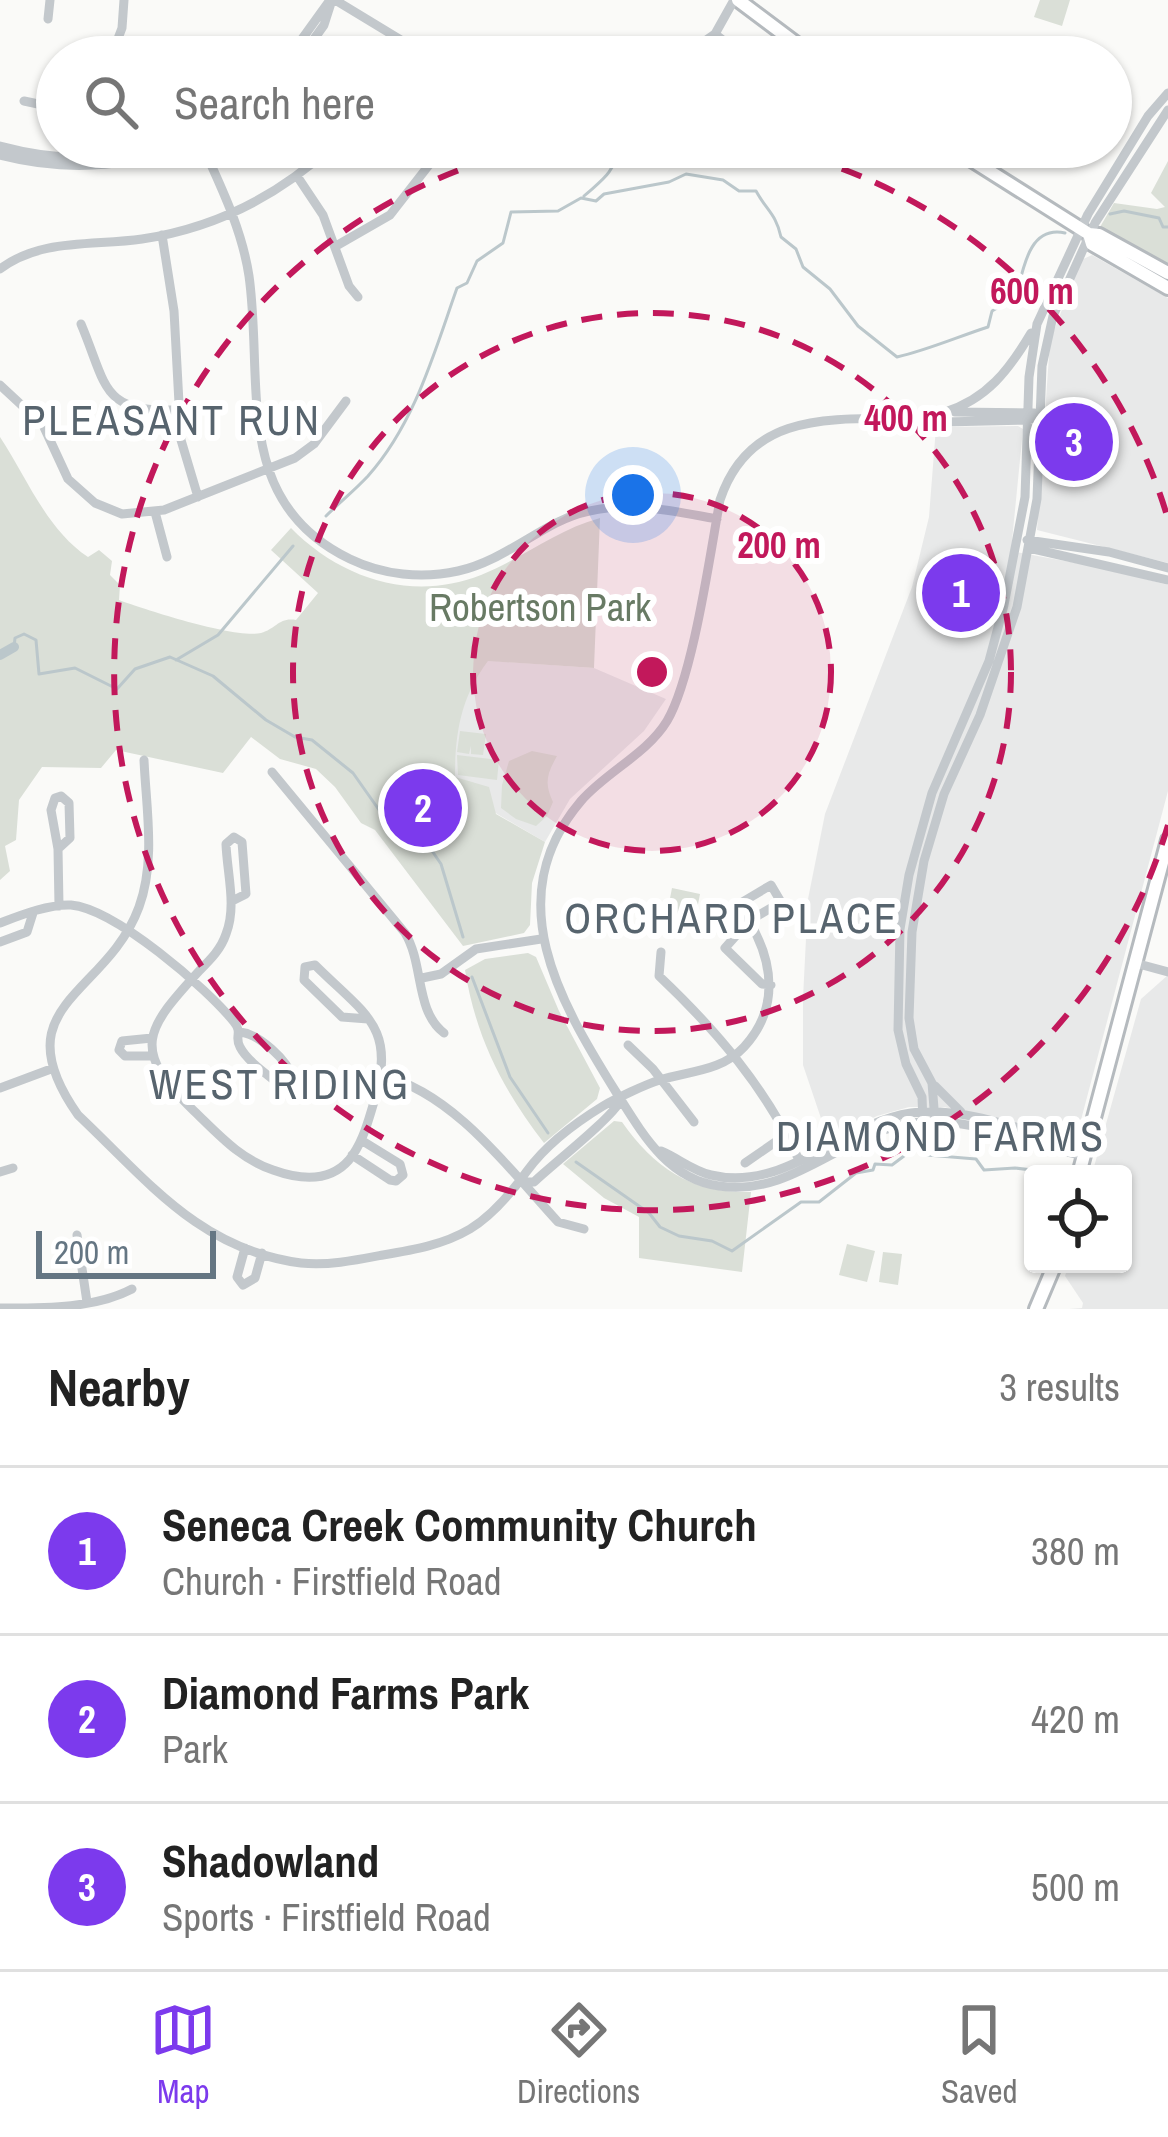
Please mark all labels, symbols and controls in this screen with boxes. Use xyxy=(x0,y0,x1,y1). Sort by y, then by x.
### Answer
search box xyxy=(36,36,1132,168)
icon: search xyxy=(78,69,144,135)
text: Search here xyxy=(174,72,375,133)
text: 600 m xyxy=(990,267,1074,315)
district label: PLEASANT RUN xyxy=(22,392,322,448)
text: 400 m xyxy=(864,394,948,442)
pin: 3 xyxy=(1035,397,1113,487)
your location xyxy=(603,465,663,525)
text: 200 m xyxy=(737,521,821,569)
pin: 1 xyxy=(922,548,1000,638)
park label: Robertson Park xyxy=(429,581,652,633)
centre of rings xyxy=(631,651,673,693)
pin: 2 xyxy=(384,763,462,853)
district label: ORCHARD PLACE xyxy=(564,890,900,946)
district label: WEST RIDING xyxy=(149,1056,411,1112)
district label: DIAMOND FARMS xyxy=(776,1108,1106,1164)
map controls xyxy=(1024,1165,1132,1273)
button: locate xyxy=(1024,1165,1132,1273)
scale bar xyxy=(36,1225,216,1278)
text: 200 m xyxy=(54,1230,129,1274)
text: Nearby xyxy=(48,1353,190,1422)
text: 3 results xyxy=(999,1361,1120,1413)
text: Seneca Creek Community Church xyxy=(162,1494,757,1555)
text: 1 xyxy=(78,1525,96,1577)
text: 380 m xyxy=(1031,1525,1120,1577)
text: Church · Firstfield Road xyxy=(162,1555,502,1607)
text: Diamond Farms Park xyxy=(162,1662,529,1723)
text: 2 xyxy=(78,1693,96,1745)
text: 420 m xyxy=(1031,1693,1120,1745)
text: Park xyxy=(162,1723,228,1775)
text: Shadowland xyxy=(162,1830,379,1891)
text: 3 xyxy=(78,1861,96,1913)
text: 500 m xyxy=(1031,1861,1120,1913)
text: Sports · Firstfield Road xyxy=(162,1891,491,1943)
tab: Map xyxy=(150,1997,216,2113)
tab: Directions xyxy=(517,1997,640,2113)
tab: Saved xyxy=(941,1997,1018,2113)

